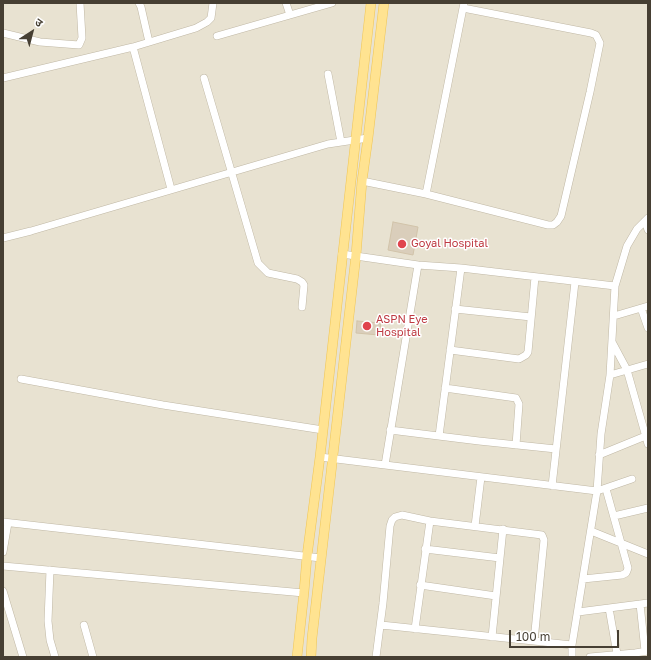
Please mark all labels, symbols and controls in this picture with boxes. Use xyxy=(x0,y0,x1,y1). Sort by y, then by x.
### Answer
north arrow xyxy=(12,12,52,52)
text: उ xyxy=(33,15,46,29)
place label: Goyal Hospital xyxy=(411,237,488,251)
marker: Goyal Hospital xyxy=(396,238,408,250)
place label: ASPN Eye Hospital xyxy=(376,313,428,339)
marker: ASPN Eye Hospital xyxy=(361,320,373,332)
scale bar xyxy=(511,622,621,648)
text: 100 m xyxy=(516,629,550,644)

